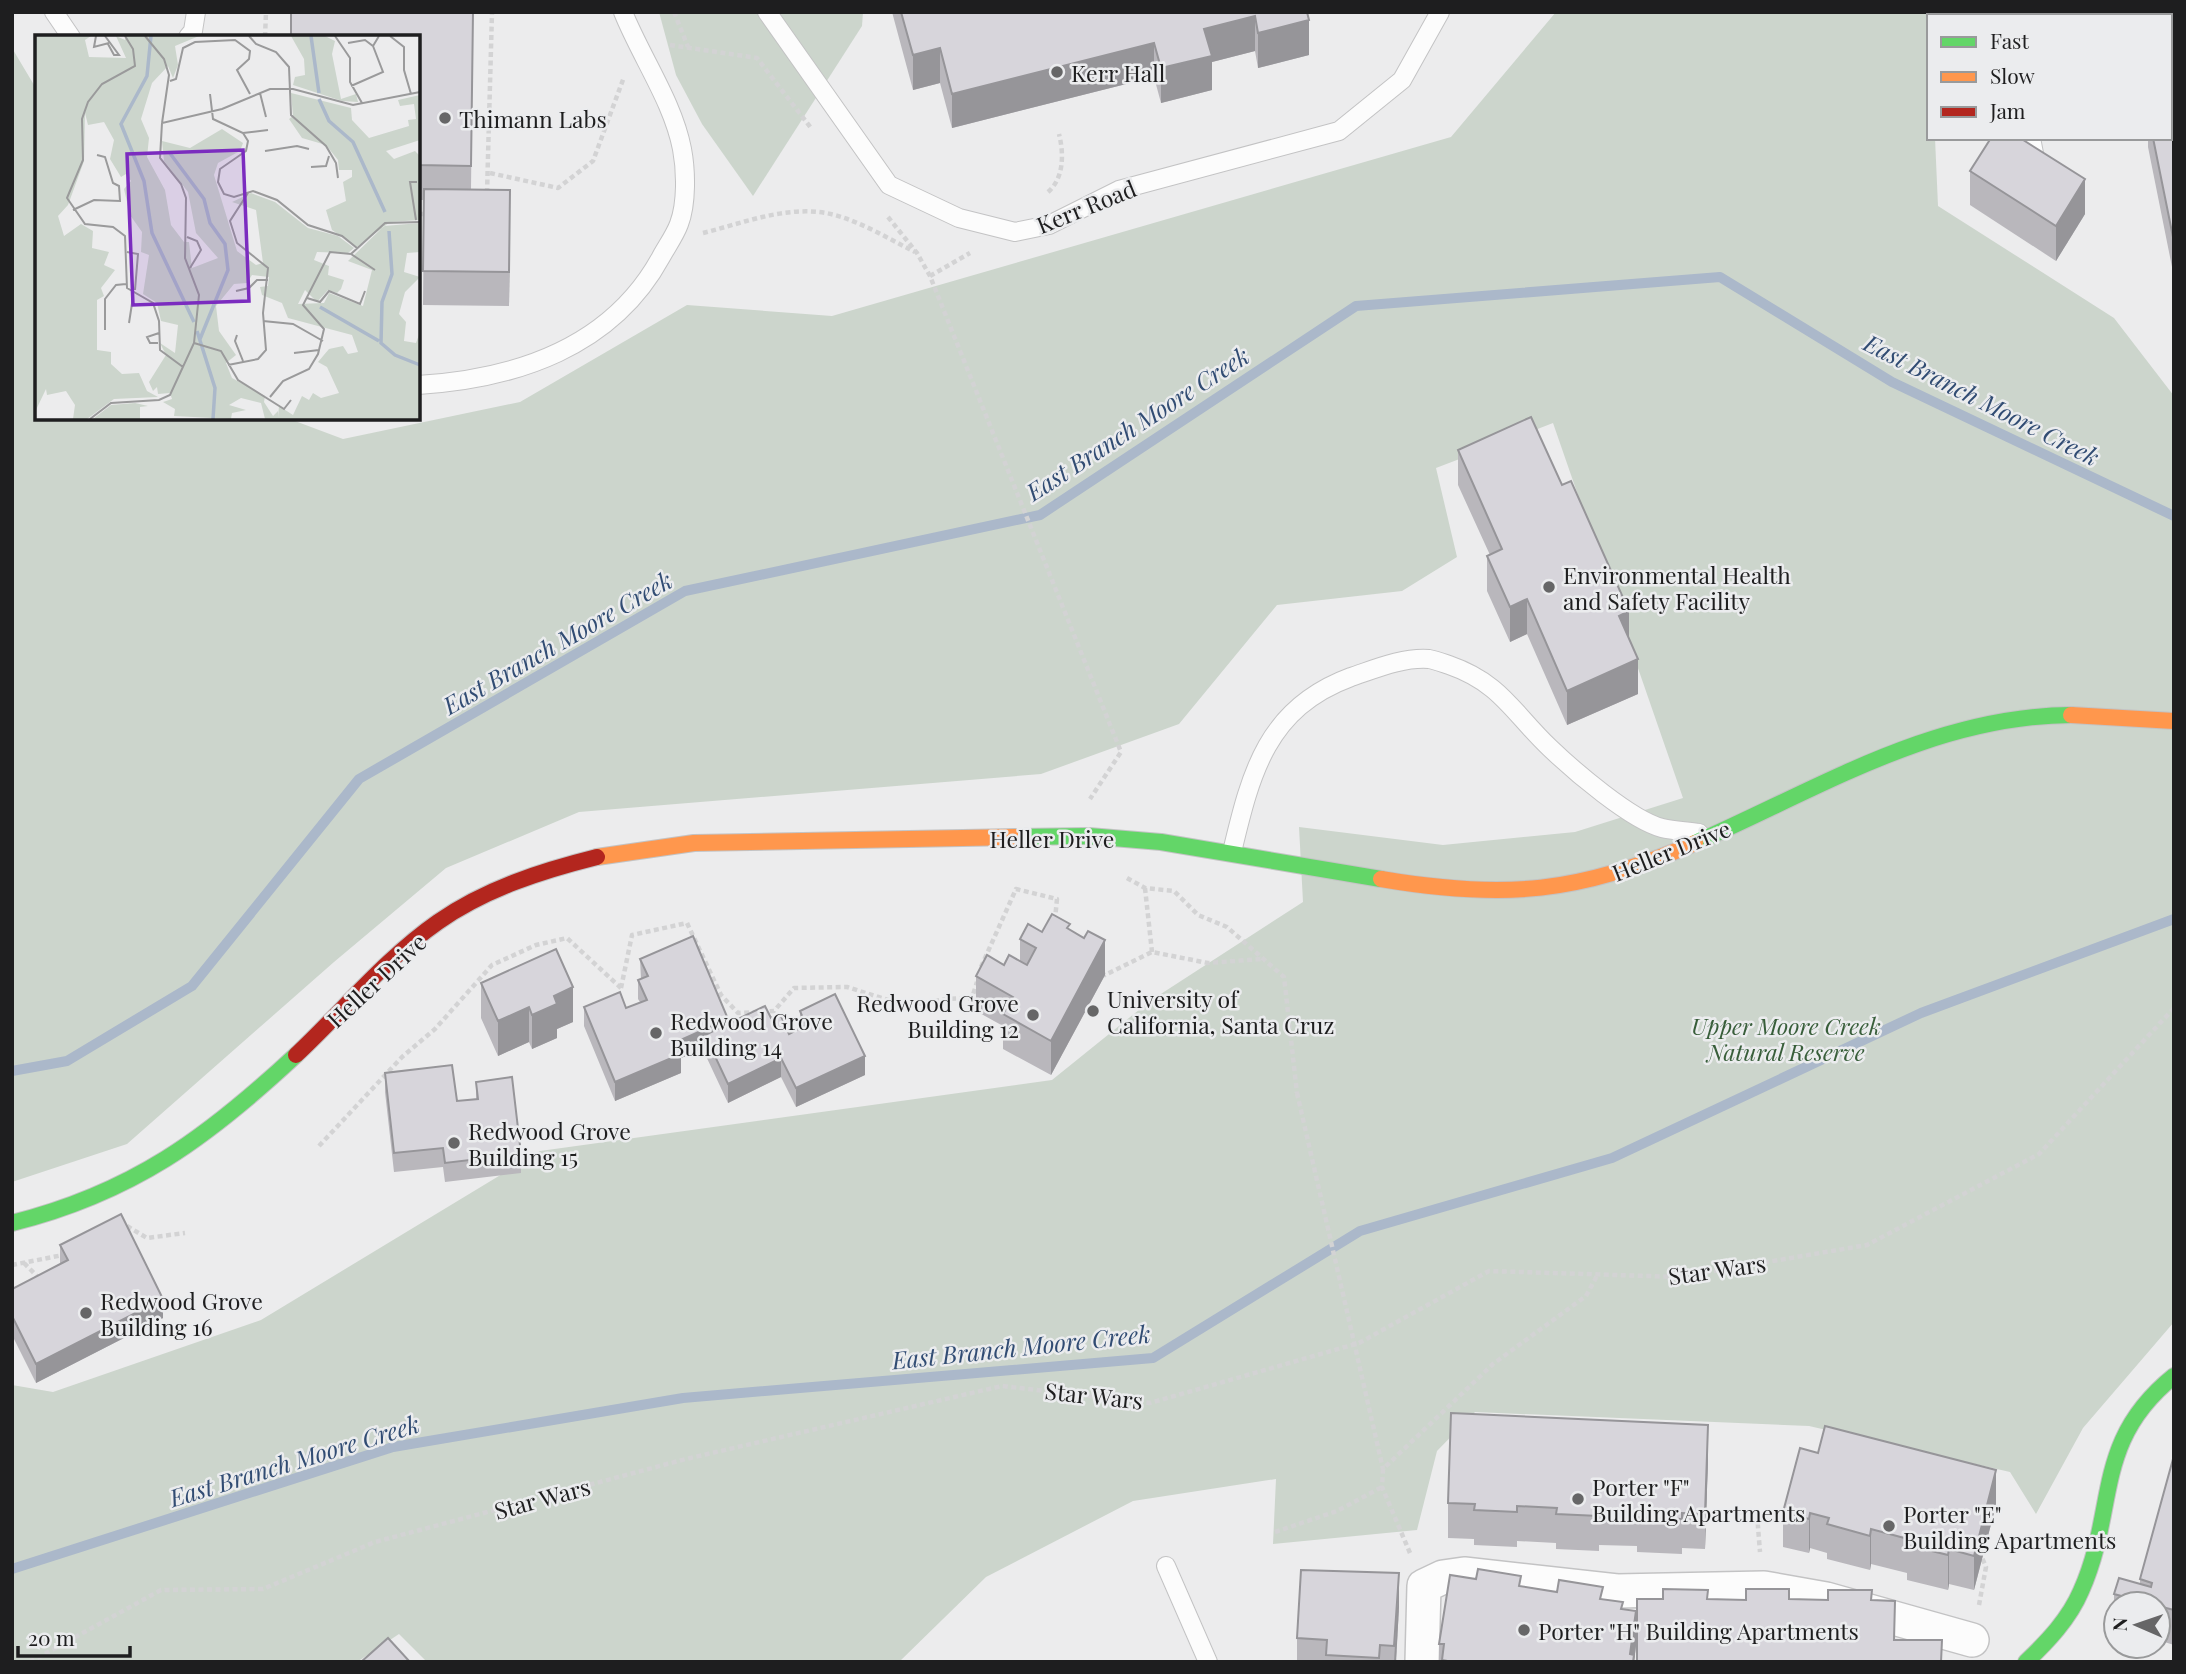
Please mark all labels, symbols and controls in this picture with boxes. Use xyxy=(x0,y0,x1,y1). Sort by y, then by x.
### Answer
legend xyxy=(1927,14,2172,140)
text: Fast xyxy=(1990,26,2029,54)
inset map xyxy=(35,35,420,420)
place label: Kerr Hall xyxy=(1071,57,1166,88)
text: Slow xyxy=(1990,61,2035,89)
marker: Kerr Hall xyxy=(1049,64,1065,80)
text: Jam xyxy=(1989,96,2026,124)
place label: Thimann Labs xyxy=(459,103,607,134)
marker: Thimann Labs xyxy=(437,110,453,126)
street label: Kerr Road xyxy=(1032,172,1140,240)
water label: East Branch Moore Creek xyxy=(1858,325,2105,472)
water label: East Branch Moore Creek xyxy=(1019,339,1255,508)
place label: Environmental Health and Safety Facility xyxy=(1563,559,1791,616)
water label: East Branch Moore Creek xyxy=(436,563,677,721)
marker: Environmental Health and Safety Facility xyxy=(1541,579,1557,595)
street label: Heller Drive xyxy=(1607,812,1735,888)
street label: Heller Drive xyxy=(990,823,1114,854)
street label: Heller Drive xyxy=(320,926,432,1034)
place label: University of California, Santa Cruz xyxy=(1107,983,1334,1040)
place label: Redwood Grove Building 12 xyxy=(856,987,1019,1044)
marker: University of California, Santa Cruz xyxy=(1085,1003,1101,1019)
place label: Redwood Grove Building 14 xyxy=(670,1005,833,1062)
marker: Redwood Grove Building 12 xyxy=(1025,1007,1041,1023)
park label: Upper Moore Creek Natural Reserve xyxy=(1691,1010,1881,1067)
marker: Redwood Grove Building 14 xyxy=(648,1025,664,1041)
place label: Redwood Grove Building 15 xyxy=(468,1115,631,1172)
marker: Redwood Grove Building 15 xyxy=(446,1135,462,1151)
street label: Star Wars xyxy=(1666,1247,1768,1291)
place label: Redwood Grove Building 16 xyxy=(100,1285,263,1342)
marker: Redwood Grove Building 16 xyxy=(78,1305,94,1321)
water label: East Branch Moore Creek xyxy=(889,1317,1152,1376)
street label: Star Wars xyxy=(1043,1374,1145,1416)
water label: East Branch Moore Creek xyxy=(164,1407,423,1514)
street label: Star Wars xyxy=(490,1470,594,1526)
place label: Porter "F" Building Apartments xyxy=(1592,1471,1805,1528)
marker: Porter "F" Building Apartments xyxy=(1570,1491,1586,1507)
place label: Porter "E" Building Apartments xyxy=(1903,1498,2116,1555)
marker: Porter "E" Building Apartments xyxy=(1881,1518,1897,1534)
north arrow xyxy=(2102,1590,2172,1660)
scale bar xyxy=(18,1614,130,1658)
place label: Porter "H" Building Apartments xyxy=(1538,1615,1859,1646)
text: N xyxy=(2106,1617,2132,1632)
marker: Porter "H" Building Apartments xyxy=(1516,1622,1532,1638)
text: 20 m xyxy=(28,1623,75,1651)

